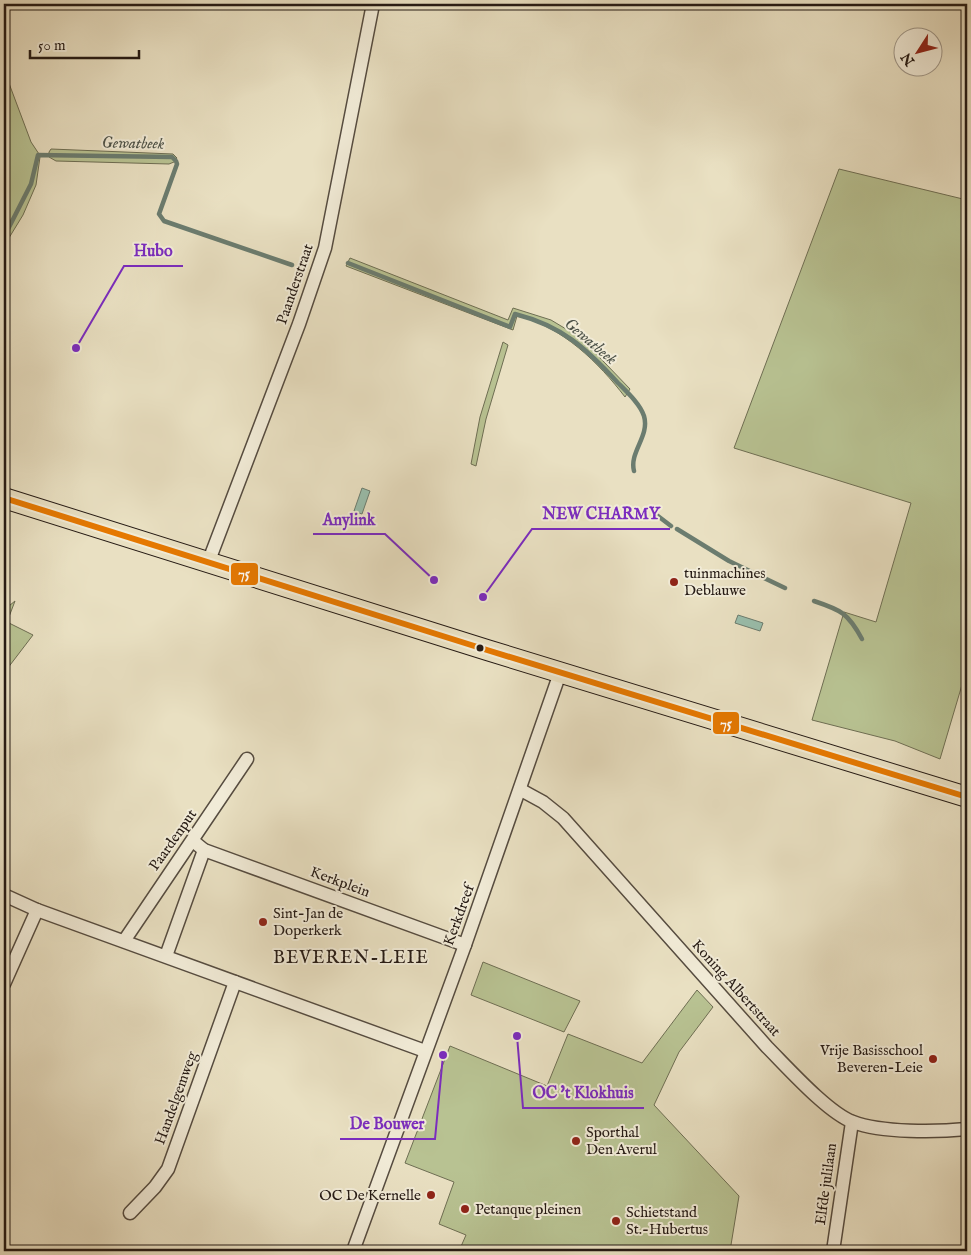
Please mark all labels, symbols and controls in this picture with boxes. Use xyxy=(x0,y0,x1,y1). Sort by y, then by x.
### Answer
scale bar xyxy=(30,28,139,60)
north arrow xyxy=(894,28,944,78)
text: 50 m xyxy=(38,36,66,55)
text: N xyxy=(897,49,920,70)
water label: Gewatbeek xyxy=(102,133,165,155)
callout: Hubo xyxy=(124,235,183,266)
street label: Paanderstraat xyxy=(272,241,318,327)
text: Hubo xyxy=(134,242,173,262)
water label: Gewatbeek xyxy=(560,314,621,370)
callout: NEW CHARMY xyxy=(532,498,670,529)
callout: Anylink xyxy=(313,503,385,534)
text: NEW CHARMY xyxy=(541,505,661,525)
text: Anylink xyxy=(322,511,376,531)
line badge: 75 xyxy=(230,562,259,586)
place label: tuinmachines Deblauwe xyxy=(684,564,766,600)
text: 75 xyxy=(238,565,250,583)
marker: tuinmachines Deblauwe xyxy=(668,576,680,588)
unlabelled marker xyxy=(475,643,485,653)
line badge: 75 xyxy=(712,711,740,735)
text: 75 xyxy=(720,715,732,733)
street label: Paardenput xyxy=(145,806,201,874)
street label: Kerkplein xyxy=(308,862,372,902)
street label: Kerkdreef xyxy=(439,879,480,948)
place label: Sint-Jan de Doperkerk xyxy=(273,904,343,940)
marker: Sint-Jan de Doperkerk xyxy=(257,916,269,928)
street label: Koning Albertstraat xyxy=(687,936,785,1040)
district label: BEVEREN-LEIE xyxy=(273,947,429,970)
place label: Vrije Basisschool Beveren-Leie xyxy=(819,1041,924,1077)
street label: Handelgemweg xyxy=(150,1048,202,1147)
marker: Vrije Basisschool Beveren-Leie xyxy=(927,1053,939,1065)
callout: OC 't Klokhuis xyxy=(523,1077,644,1108)
text: OC 't Klokhuis xyxy=(532,1084,634,1104)
callout: De Bouwer xyxy=(340,1108,435,1139)
text: De Bouwer xyxy=(350,1115,425,1135)
place label: Sporthal Den Averul xyxy=(586,1123,658,1159)
marker: Sporthal Den Averul xyxy=(570,1135,582,1147)
street label: Elfde julilaan xyxy=(811,1142,841,1226)
place label: OC De Kernelle xyxy=(319,1186,421,1205)
marker: OC De Kernelle xyxy=(425,1189,437,1201)
place label: Petanque pleinen xyxy=(475,1200,581,1219)
marker: Petanque pleinen xyxy=(459,1203,471,1215)
place label: Schietstand St.-Hubertus xyxy=(626,1203,708,1239)
marker: Schietstand St.-Hubertus xyxy=(610,1215,622,1227)

